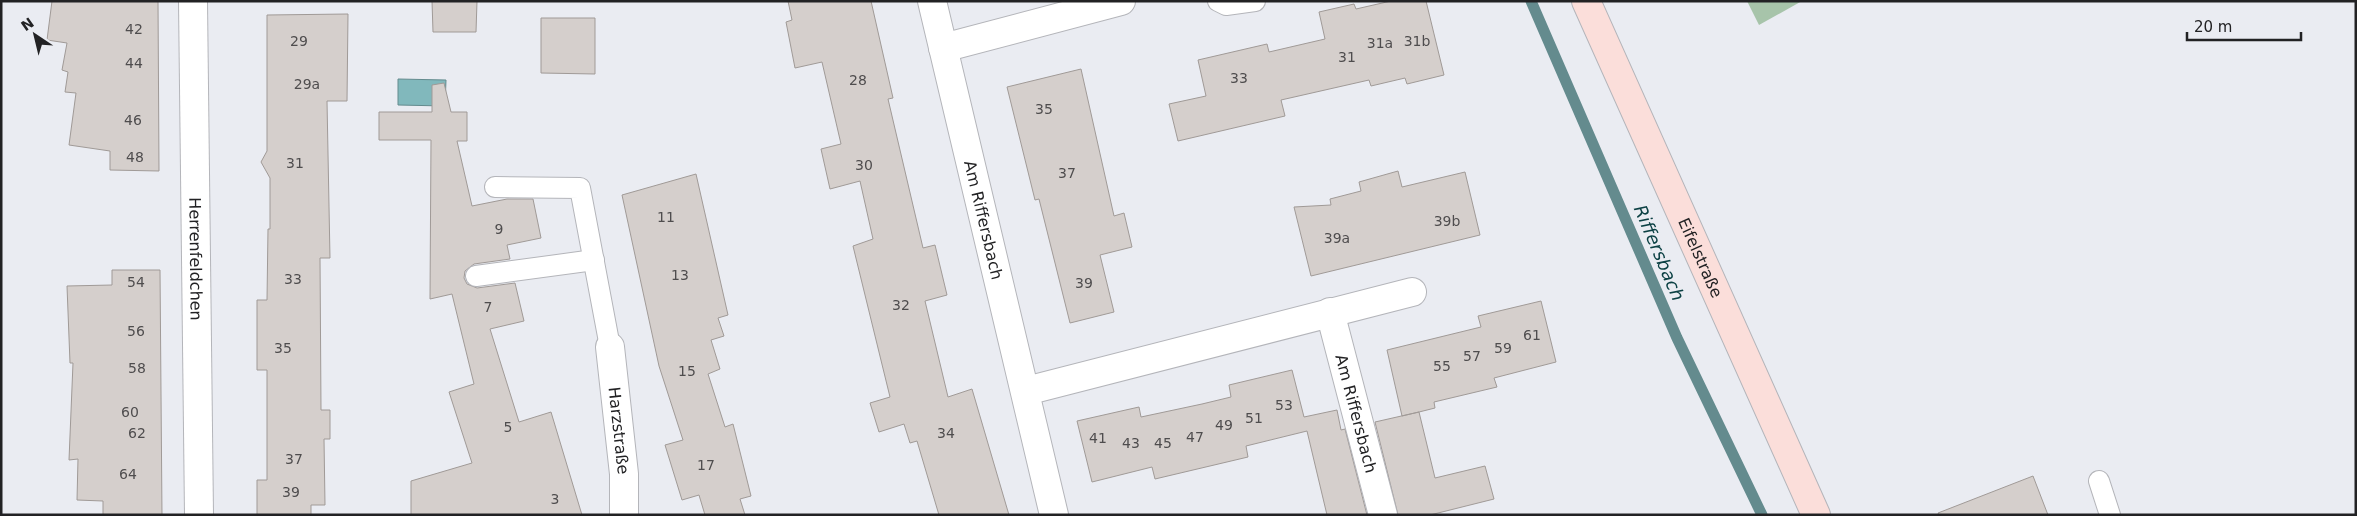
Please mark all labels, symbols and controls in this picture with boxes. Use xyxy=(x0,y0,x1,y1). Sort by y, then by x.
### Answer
north arrow xyxy=(10,10,60,60)
scale bar xyxy=(2187,10,2301,42)
text: N xyxy=(18,14,37,34)
text: 20 m xyxy=(2194,18,2232,36)
house number: 42 xyxy=(125,21,143,37)
house number: 29 xyxy=(290,33,308,49)
house number: 31b xyxy=(1404,33,1430,49)
house number: 31a xyxy=(1367,35,1393,51)
house number: 31 xyxy=(1338,49,1356,65)
house number: 44 xyxy=(125,55,143,71)
house number: 33 xyxy=(1230,70,1248,86)
house number: 28 xyxy=(849,72,867,88)
house number: 29a xyxy=(294,76,320,92)
house number: 35 xyxy=(1035,101,1053,117)
house number: 46 xyxy=(124,112,142,128)
house number: 48 xyxy=(126,149,144,165)
house number: 31 xyxy=(286,155,304,171)
house number: 30 xyxy=(855,157,873,173)
street label: Am Riffersbach xyxy=(960,159,1007,282)
house number: 37 xyxy=(1058,165,1076,181)
street label: Herrenfeldchen xyxy=(185,197,206,321)
water label: Riffersbach xyxy=(1630,202,1689,304)
house number: 11 xyxy=(657,209,675,225)
house number: 39b xyxy=(1434,213,1460,229)
street label: Eifelstraße xyxy=(1674,215,1726,301)
house number: 9 xyxy=(495,221,503,237)
house number: 39a xyxy=(1324,230,1350,246)
house number: 13 xyxy=(671,267,689,283)
house number: 33 xyxy=(284,271,302,287)
house number: 54 xyxy=(127,274,145,290)
house number: 39 xyxy=(1075,275,1093,291)
house number: 32 xyxy=(892,297,910,313)
house number: 7 xyxy=(484,299,492,315)
house number: 56 xyxy=(127,323,145,339)
house number: 61 xyxy=(1523,327,1541,343)
house number: 35 xyxy=(274,340,292,356)
house number: 59 xyxy=(1494,340,1512,356)
house number: 57 xyxy=(1463,348,1481,364)
street label: Am Riffersbach xyxy=(1331,352,1381,475)
house number: 55 xyxy=(1433,358,1451,374)
house number: 58 xyxy=(128,360,146,376)
house number: 15 xyxy=(678,363,696,379)
street label: Harzstraße xyxy=(604,386,633,475)
house number: 53 xyxy=(1275,397,1293,413)
house number: 60 xyxy=(121,404,139,420)
house number: 51 xyxy=(1245,410,1263,426)
house number: 49 xyxy=(1215,417,1233,433)
house number: 5 xyxy=(504,419,512,435)
house number: 62 xyxy=(128,425,146,441)
house number: 34 xyxy=(937,425,955,441)
house number: 47 xyxy=(1186,429,1204,445)
house number: 41 xyxy=(1089,430,1107,446)
house number: 43 xyxy=(1122,435,1140,451)
house number: 45 xyxy=(1154,435,1172,451)
house number: 37 xyxy=(285,451,303,467)
house number: 17 xyxy=(697,457,715,473)
house number: 64 xyxy=(119,466,137,482)
house number: 39 xyxy=(282,484,300,500)
house number: 3 xyxy=(551,491,559,507)

